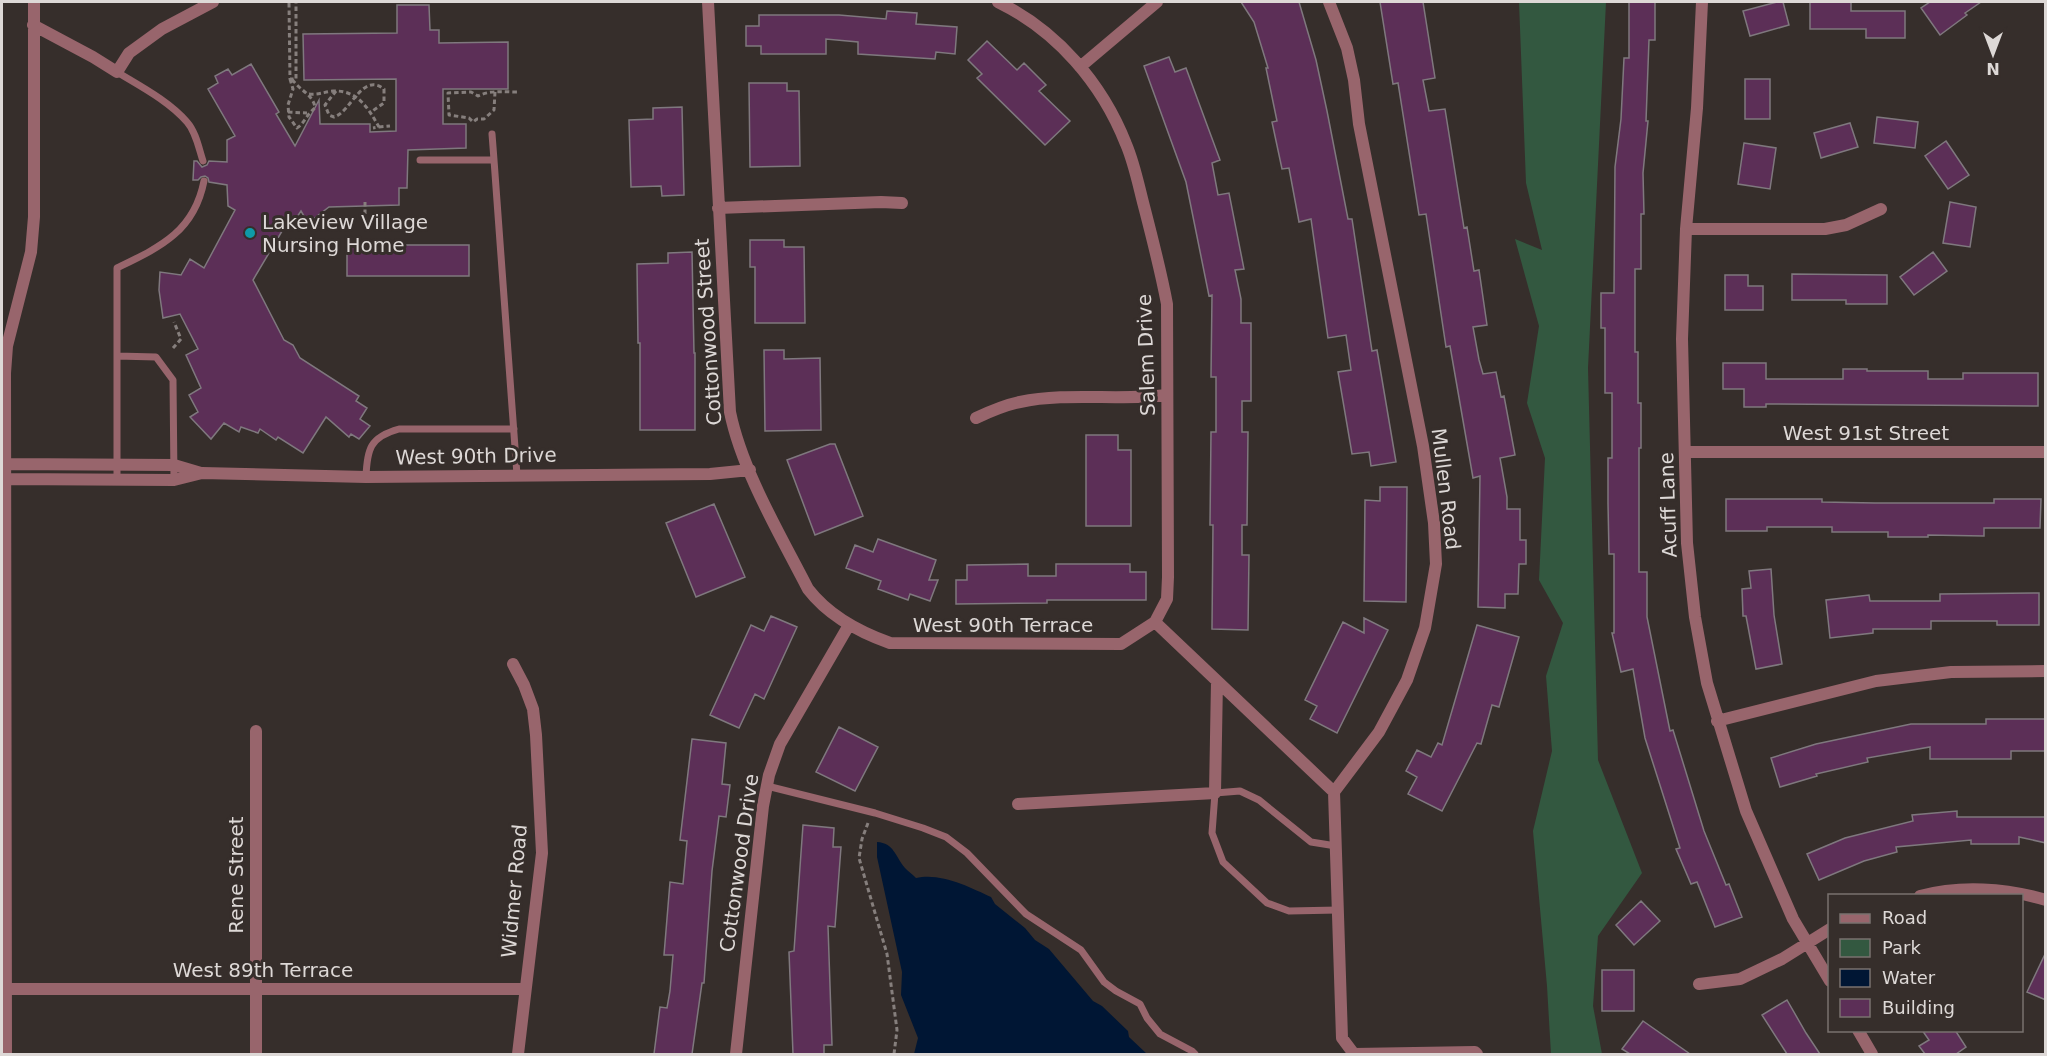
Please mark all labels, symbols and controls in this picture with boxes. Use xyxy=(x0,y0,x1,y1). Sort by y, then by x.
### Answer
north arrow xyxy=(1963,24,2023,84)
text: N xyxy=(1986,59,2000,78)
place label: Lakeview Village Nursing Home xyxy=(262,210,428,257)
marker: Lakeview Village Nursing Home xyxy=(243,226,257,240)
street label: Cottonwood Street xyxy=(689,238,727,426)
street label: Salem Drive xyxy=(1132,294,1160,416)
street label: West 91st Street xyxy=(1783,421,1949,445)
street label: Mullen Road xyxy=(1427,427,1465,551)
street label: West 90th Drive xyxy=(395,443,557,469)
street label: Acuff Lane xyxy=(1654,452,1682,558)
street label: West 90th Terrace xyxy=(913,613,1093,637)
street label: Cottonwood Drive xyxy=(715,772,763,954)
street label: Rene Street xyxy=(224,816,248,934)
street label: Widmer Road xyxy=(496,823,532,959)
legend xyxy=(1828,894,2023,1032)
text: Road xyxy=(1882,907,1927,928)
text: Park xyxy=(1882,937,1921,958)
street label: West 89th Terrace xyxy=(173,958,353,982)
text: Water xyxy=(1882,967,1936,988)
text: Building xyxy=(1882,997,1955,1018)

